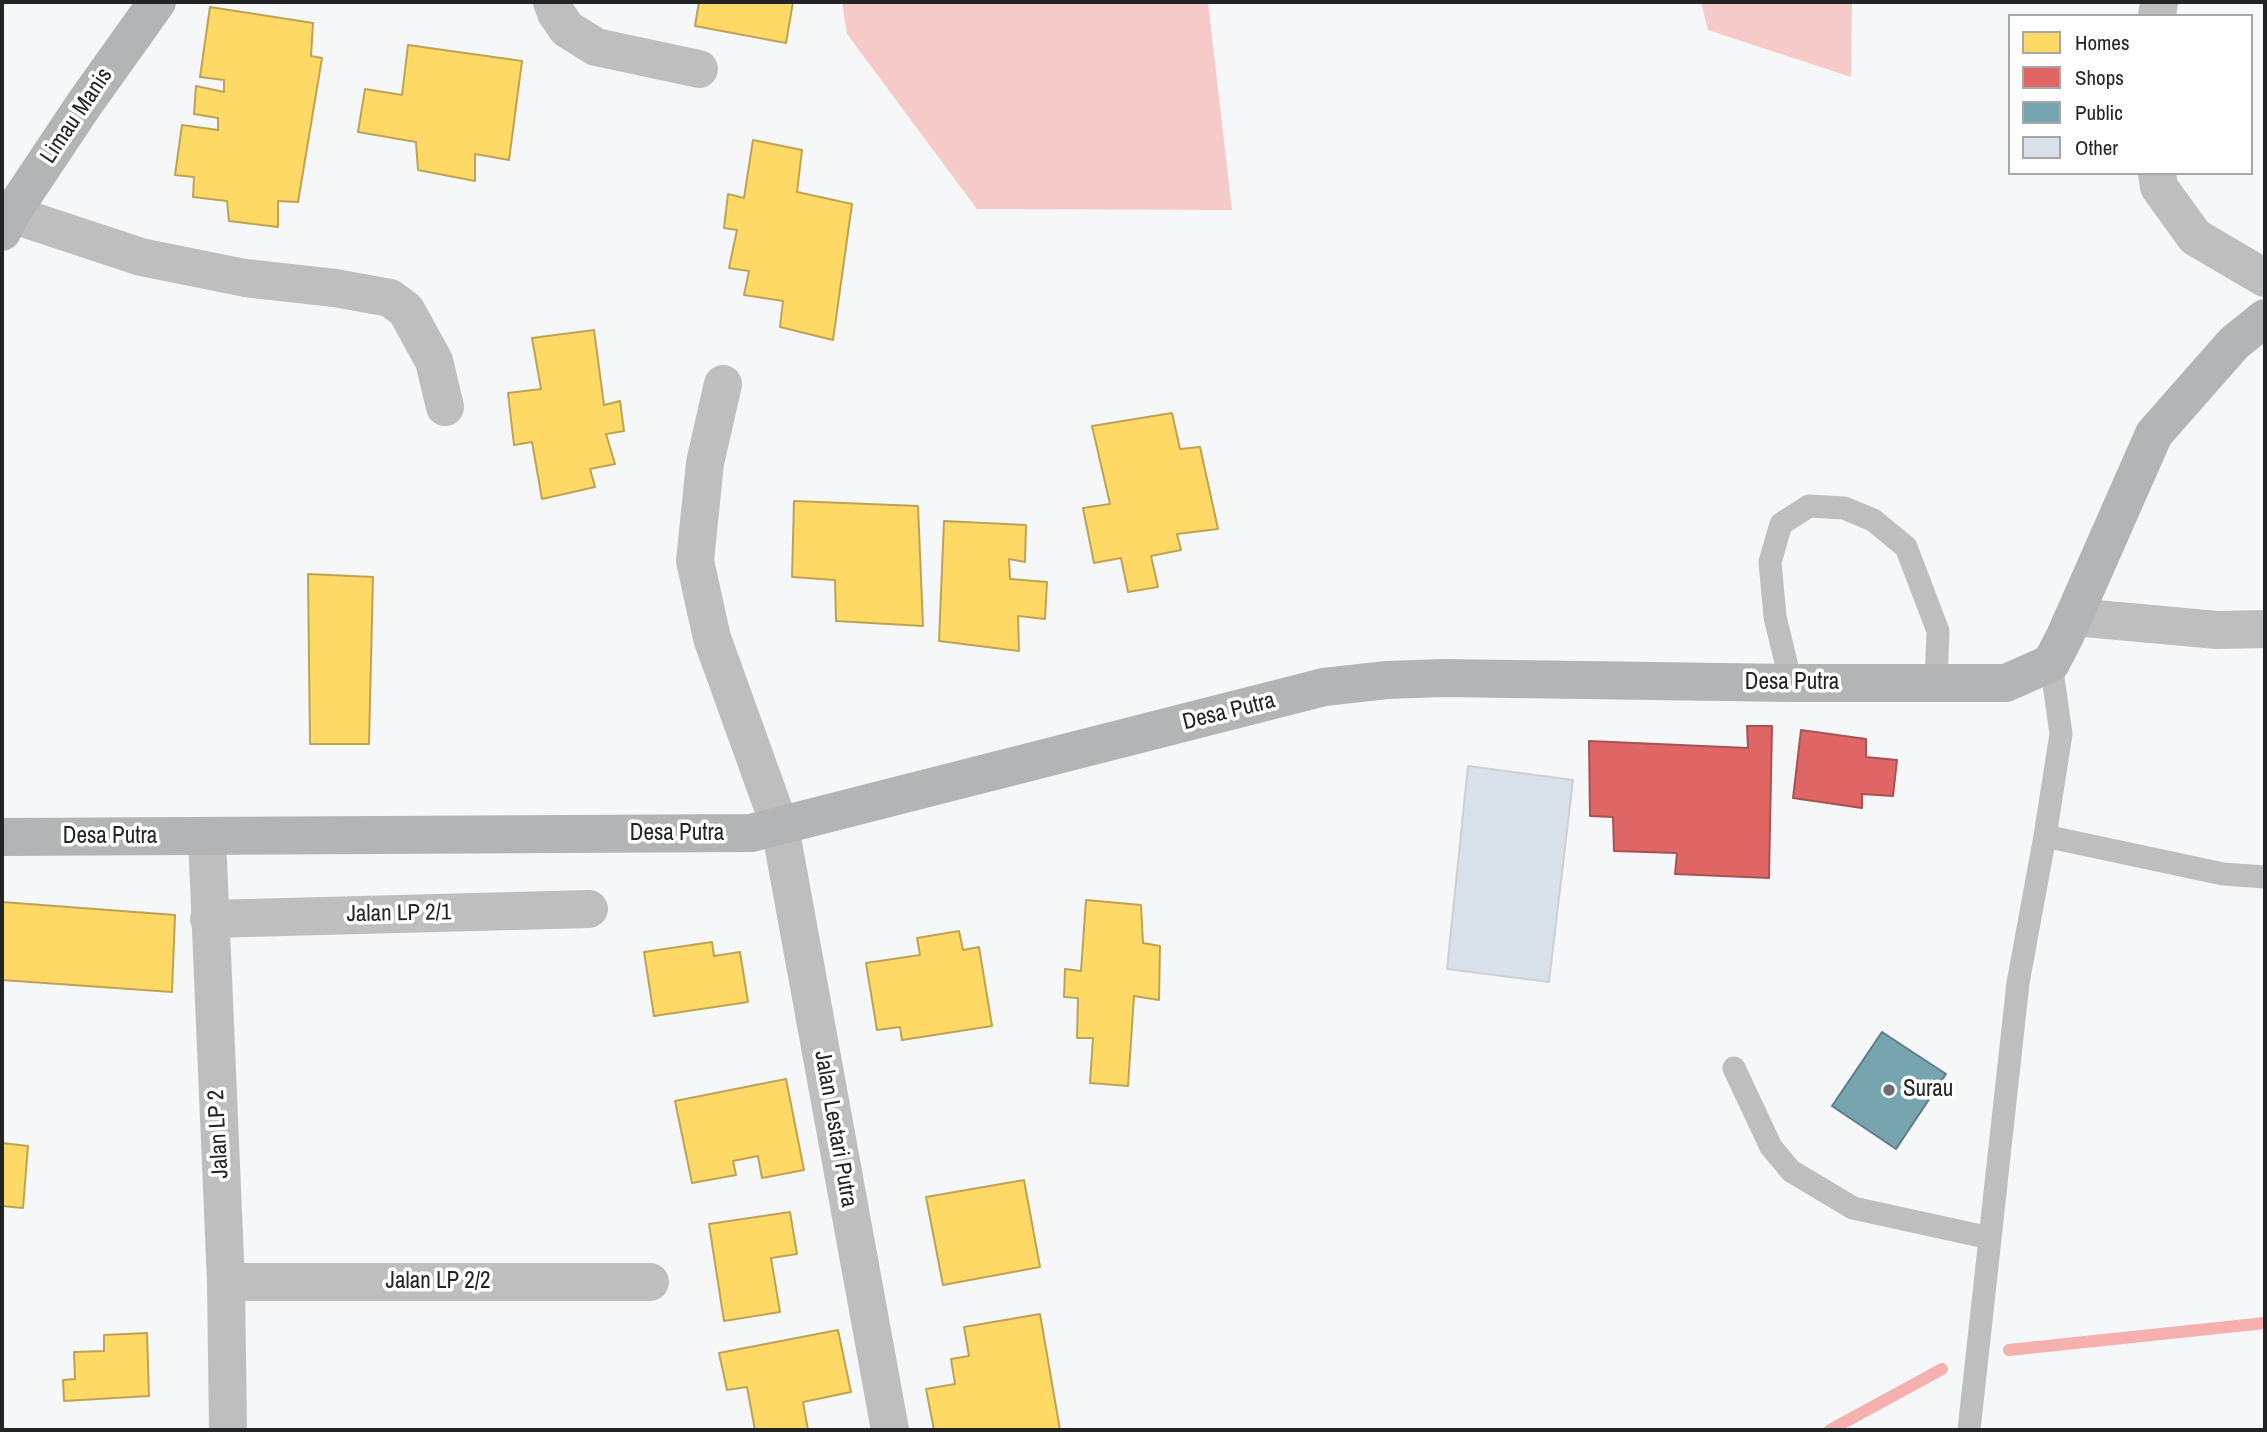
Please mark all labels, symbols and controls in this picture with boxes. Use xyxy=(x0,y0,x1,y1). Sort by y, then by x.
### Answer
legend xyxy=(2008,14,2253,175)
text: Homes xyxy=(2075,28,2130,57)
street label: Limau Manis xyxy=(35,63,119,169)
text: Shops xyxy=(2075,63,2124,92)
text: Public xyxy=(2075,98,2123,127)
text: Other xyxy=(2075,133,2118,162)
street label: Desa Putra xyxy=(1745,669,1839,697)
street label: Desa Putra xyxy=(1180,687,1278,737)
street label: Desa Putra xyxy=(630,820,724,848)
street label: Desa Putra xyxy=(63,823,157,851)
street label: Jalan LP 2/1 xyxy=(346,899,452,929)
street label: Jalan Lestari Putra xyxy=(808,1049,862,1209)
place label: Surau xyxy=(1903,1076,1953,1104)
marker: Surau xyxy=(1881,1082,1897,1098)
street label: Jalan LP 2 xyxy=(203,1089,235,1179)
street label: Jalan LP 2/2 xyxy=(386,1268,490,1296)

